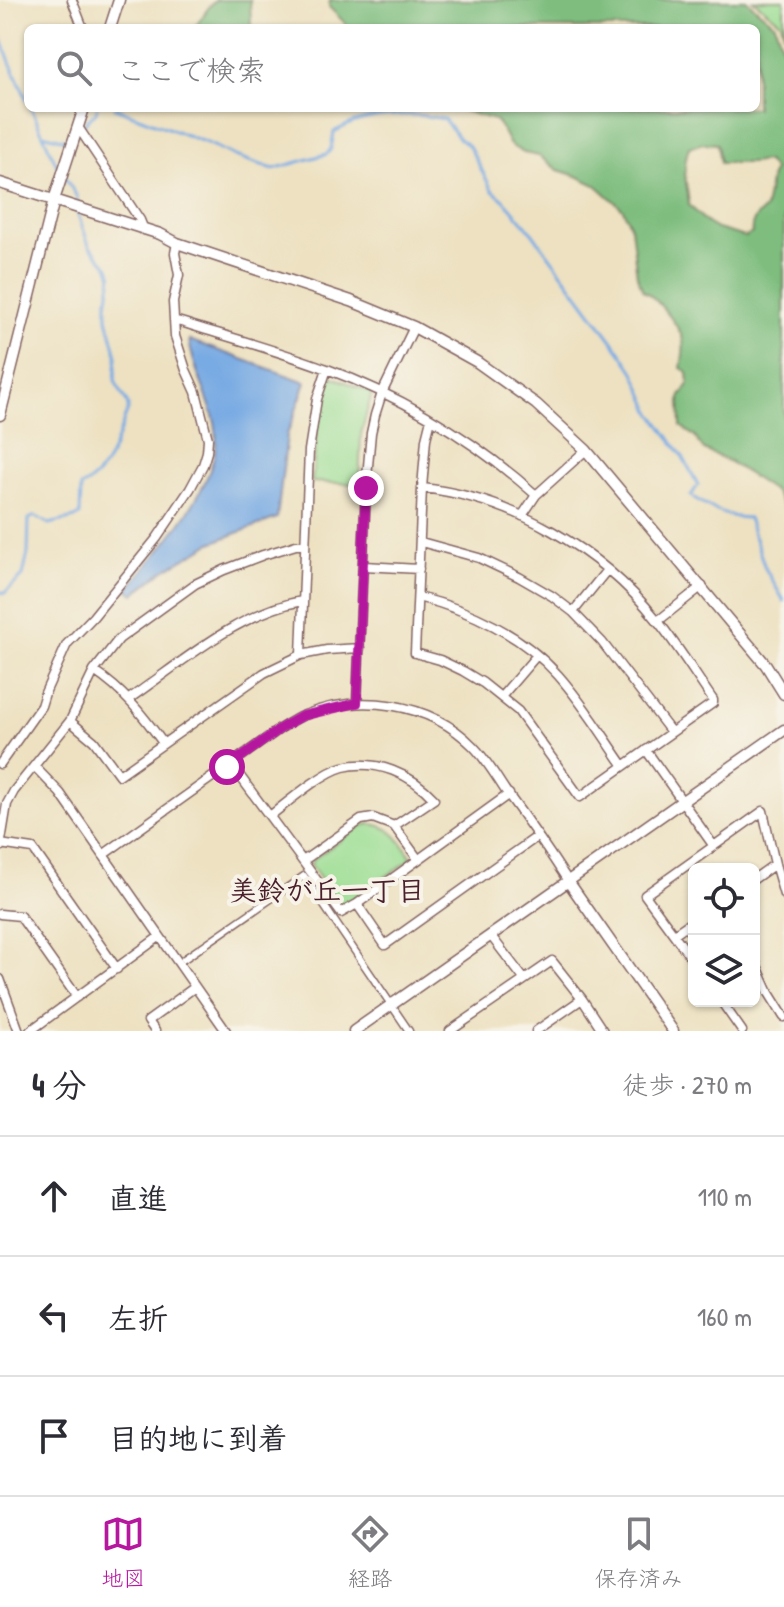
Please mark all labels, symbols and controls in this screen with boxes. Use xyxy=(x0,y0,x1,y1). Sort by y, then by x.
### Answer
search box xyxy=(24,24,760,112)
icon: search xyxy=(52,46,96,90)
text: ここで検索 xyxy=(116,50,266,90)
route end xyxy=(348,470,384,506)
route start xyxy=(209,749,245,785)
map controls xyxy=(688,863,760,1007)
button: locate xyxy=(688,863,760,935)
district label: 美鈴が丘一丁目 xyxy=(229,871,425,909)
button: layers xyxy=(688,935,760,1007)
text: 4 分 xyxy=(32,1062,87,1108)
text: 徒歩 · 270 m xyxy=(622,1067,752,1102)
icon: ahead xyxy=(32,1174,76,1218)
text: 直進 xyxy=(108,1178,168,1218)
text: 110 m xyxy=(698,1179,752,1214)
icon: left xyxy=(32,1294,76,1338)
text: 左折 xyxy=(108,1298,168,1338)
text: 160 m xyxy=(697,1299,752,1334)
icon: arrive xyxy=(32,1414,76,1458)
text: 目的地に到着 xyxy=(108,1418,288,1458)
tab: 地図 xyxy=(101,1512,145,1593)
tab: 経路 xyxy=(348,1512,392,1593)
tab: 保存済み xyxy=(595,1512,683,1593)

